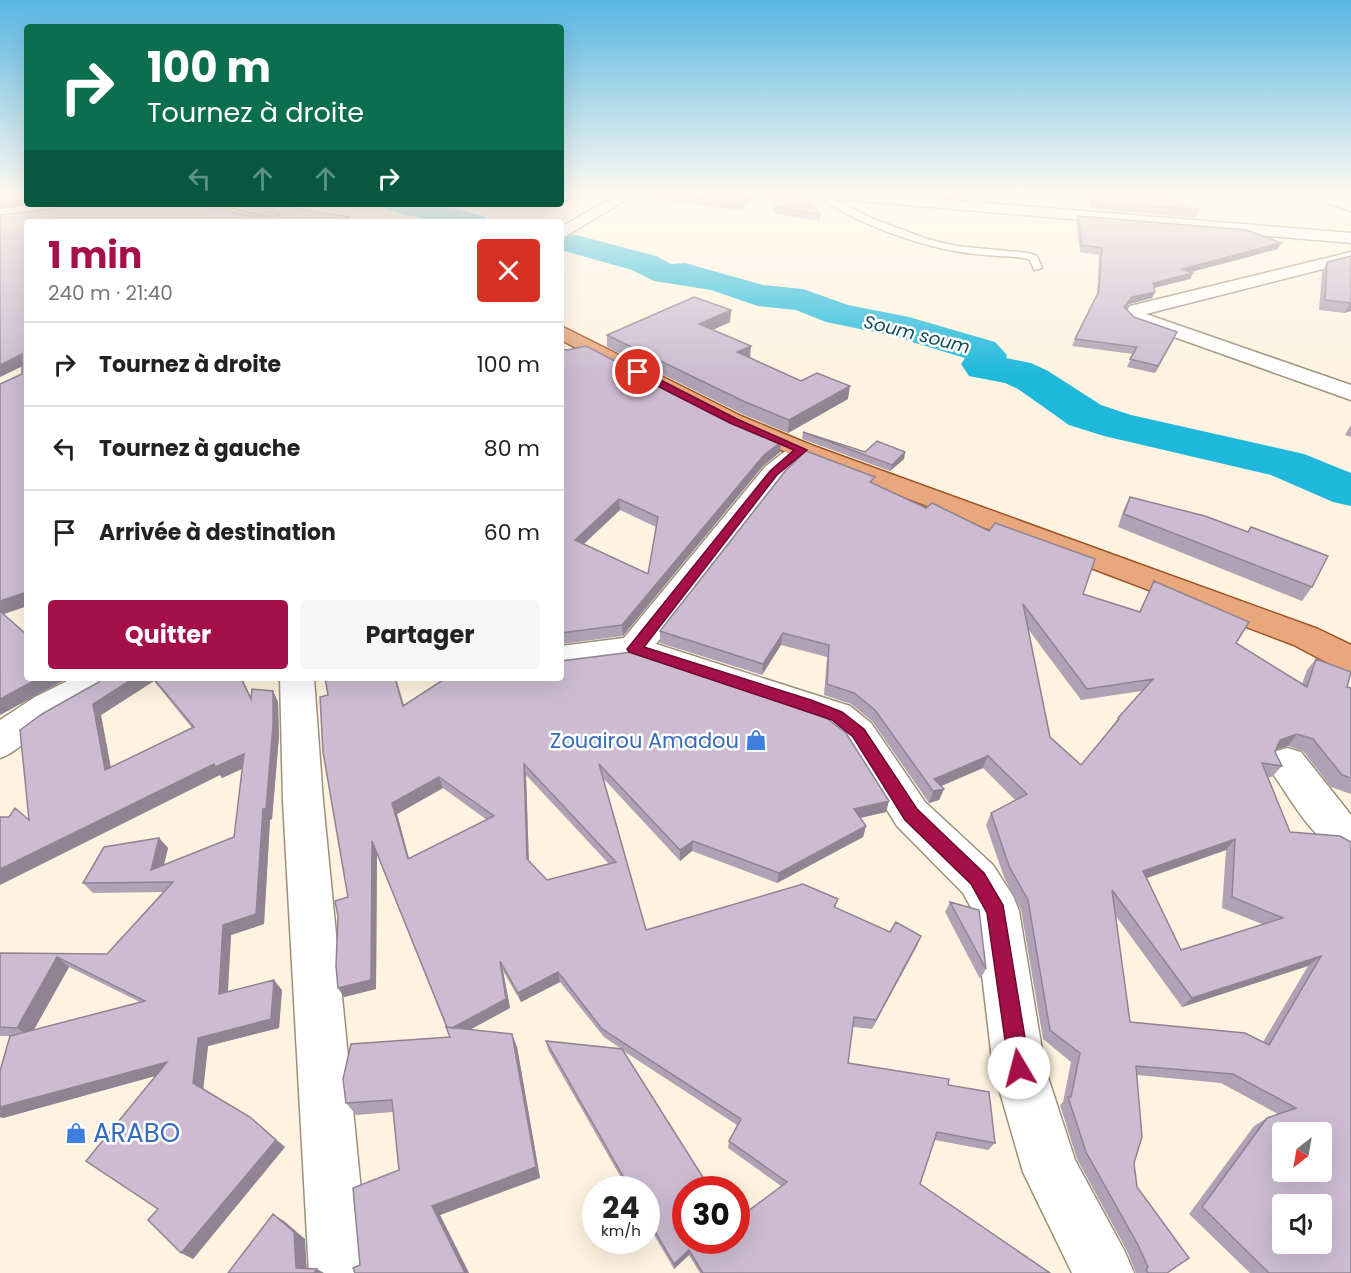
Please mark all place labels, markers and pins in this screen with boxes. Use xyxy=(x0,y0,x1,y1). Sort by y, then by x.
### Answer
pin xyxy=(612,346,663,397)
place label: Zouairou Amadou xyxy=(550,726,739,755)
shop icon: Zouairou Amadou xyxy=(744,728,768,752)
place label: ARABO xyxy=(93,1115,180,1151)
shop icon: ARABO xyxy=(64,1121,88,1145)

